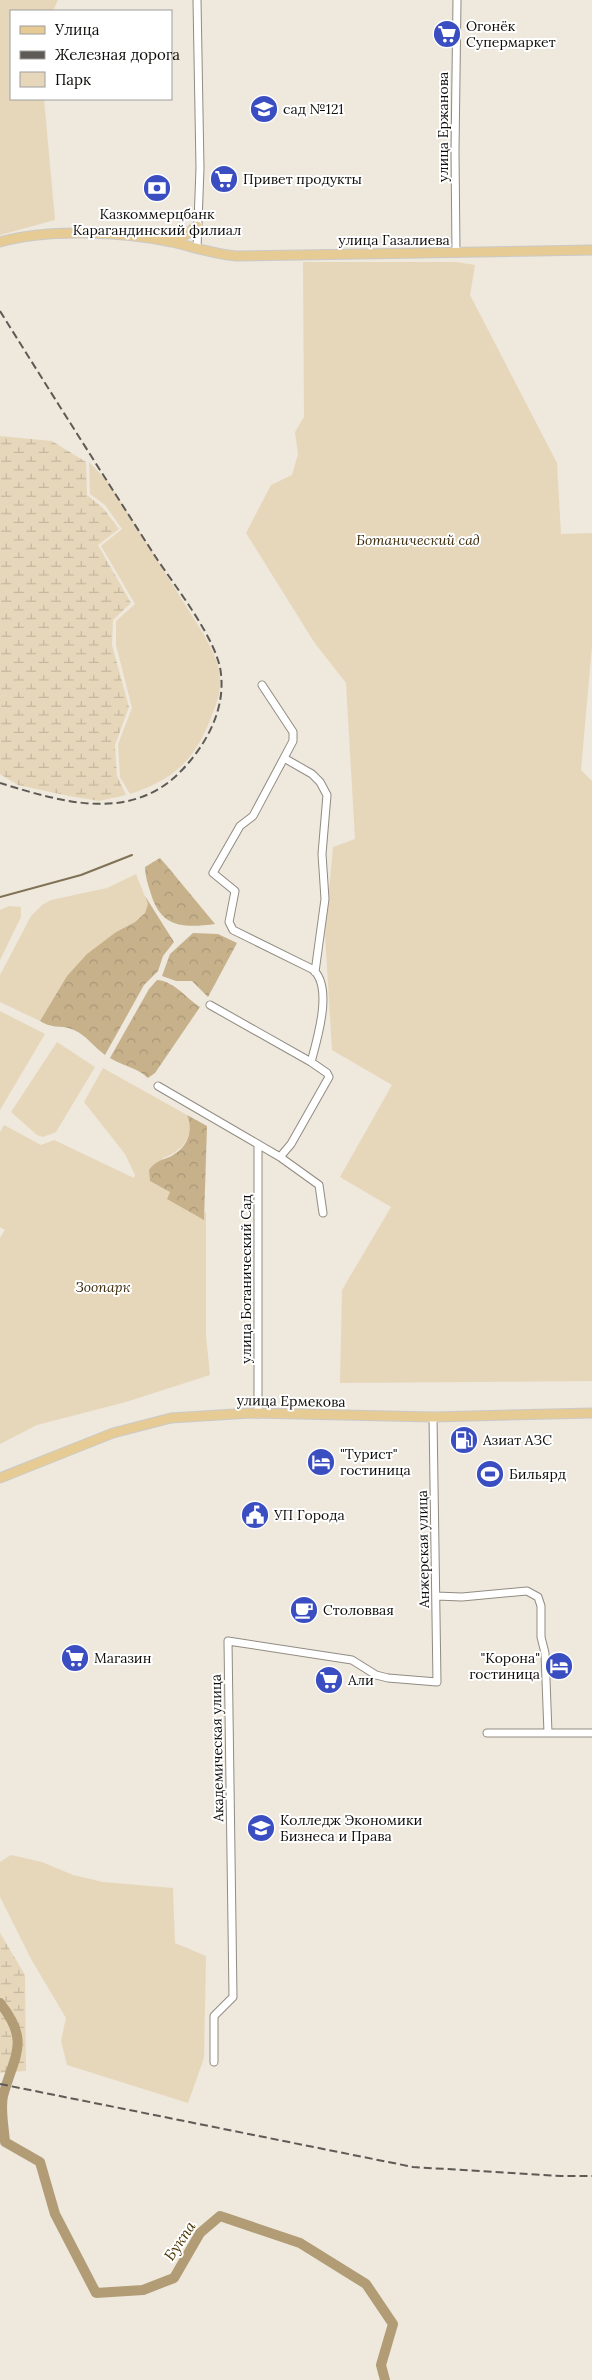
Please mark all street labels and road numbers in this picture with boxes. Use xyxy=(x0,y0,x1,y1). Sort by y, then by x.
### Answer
street label: улица Ержанова xyxy=(434,72,452,182)
street label: улица Газалиева xyxy=(338,231,450,249)
street label: улица Ботанический Сад xyxy=(237,1194,255,1364)
street label: улица Ермекова xyxy=(236,1391,346,1411)
street label: Анжерская улица xyxy=(413,1490,433,1609)
street label: Академическая улица xyxy=(207,1674,227,1823)

